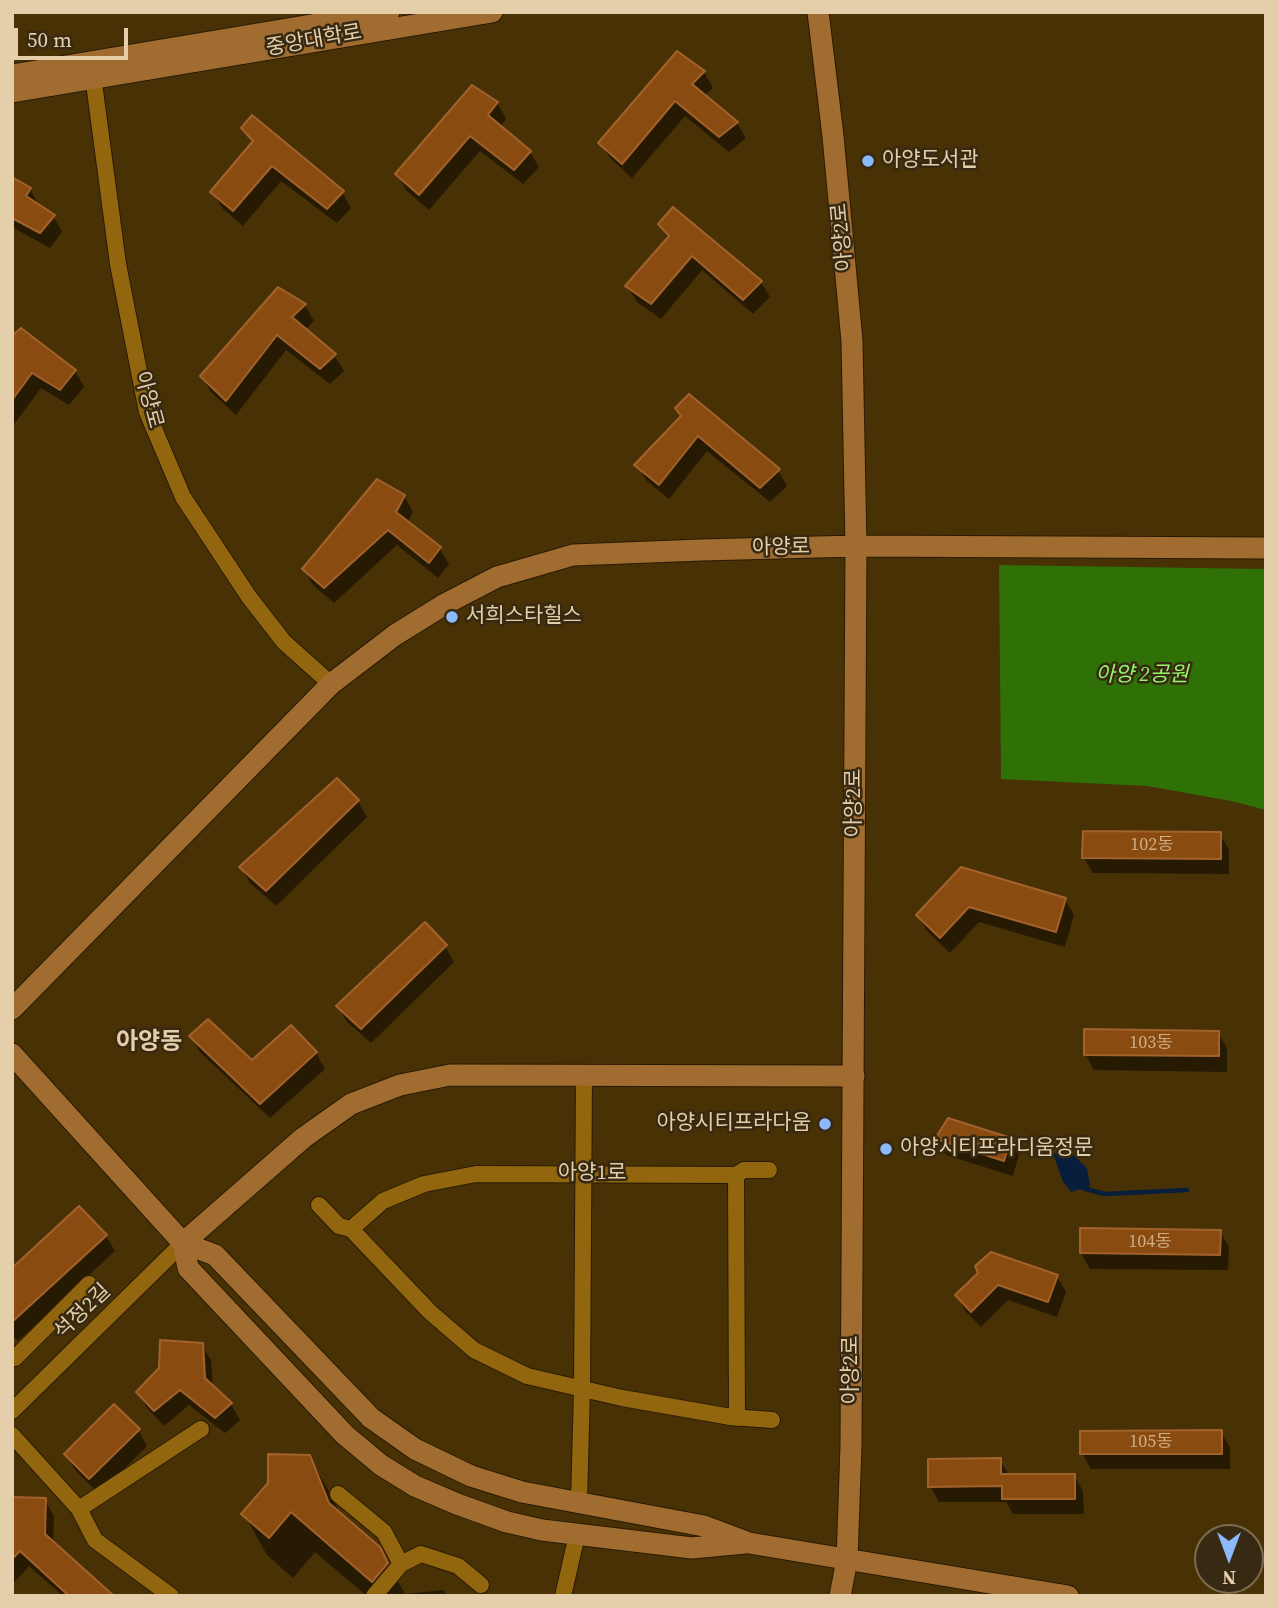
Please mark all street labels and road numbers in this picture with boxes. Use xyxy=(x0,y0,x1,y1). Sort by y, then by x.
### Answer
street label: 중앙대학로 xyxy=(264,20,364,62)
street label: 아양2로 xyxy=(827,202,859,272)
street label: 아양로 xyxy=(128,369,168,431)
street label: 아양로 xyxy=(752,535,810,561)
street label: 아양2로 xyxy=(842,769,868,837)
street label: 아양1로 xyxy=(558,1161,626,1187)
street label: 석정2길 xyxy=(50,1279,116,1345)
street label: 아양2로 xyxy=(839,1336,865,1404)

